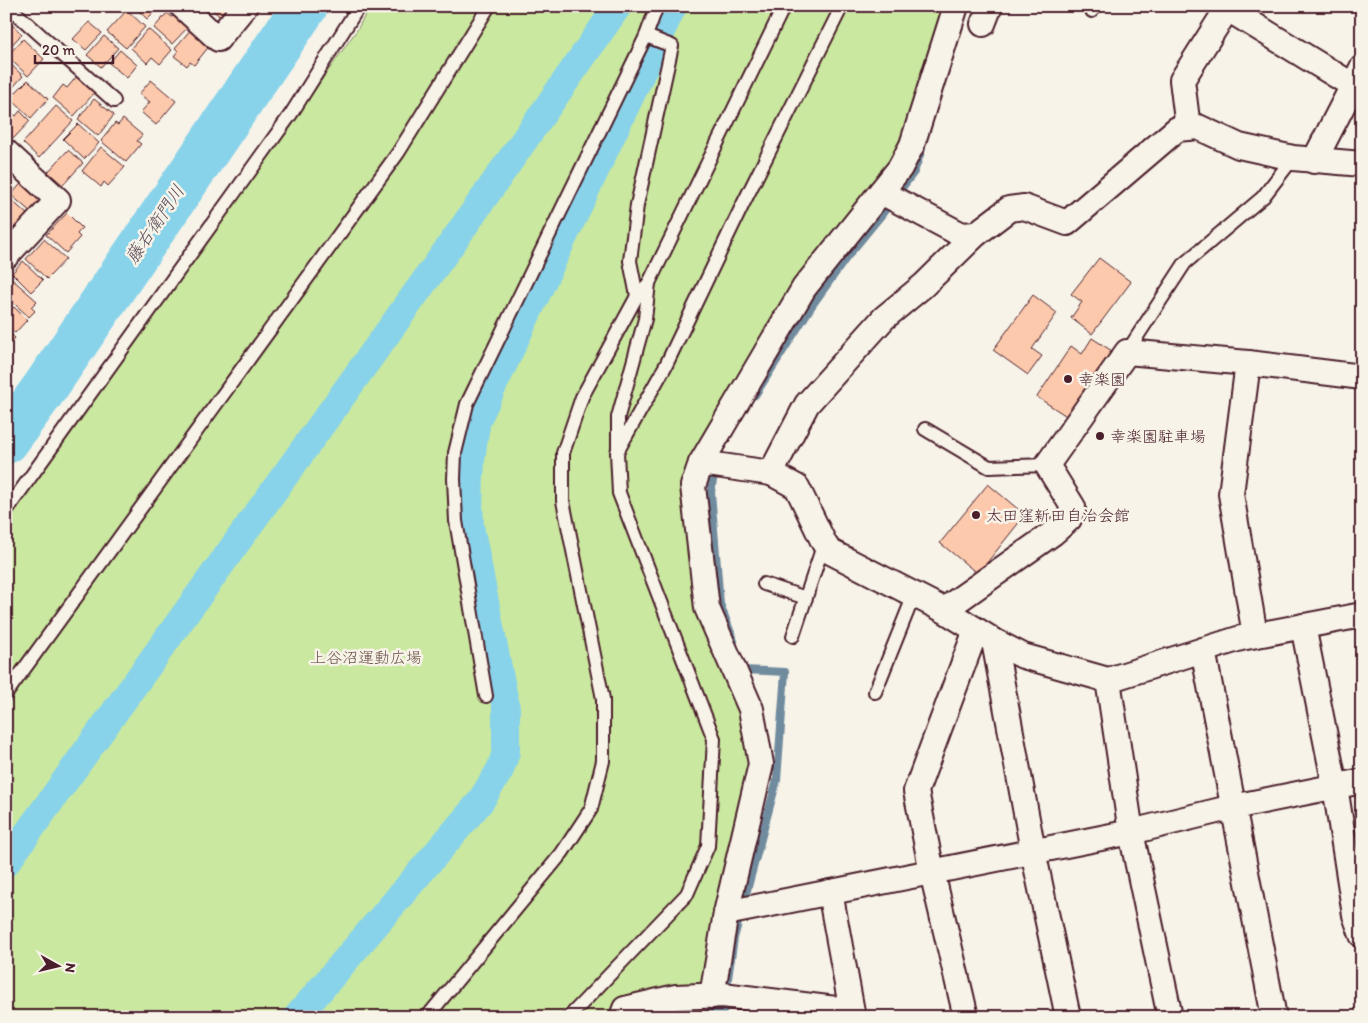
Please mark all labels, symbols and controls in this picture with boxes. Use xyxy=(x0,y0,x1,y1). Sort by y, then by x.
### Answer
scale bar xyxy=(35,32,112,64)
text: 20 m xyxy=(42,41,76,59)
water label: 藤右衛門川 xyxy=(121,181,189,267)
place label: 幸楽園 xyxy=(1078,370,1126,389)
marker: 幸楽園 xyxy=(1062,373,1074,385)
place label: 幸楽園駐車場 xyxy=(1110,427,1206,446)
marker: 幸楽園駐車場 xyxy=(1094,430,1106,442)
place label: 太田窪新田自治会館 xyxy=(986,506,1130,525)
marker: 太田窪新田自治会館 xyxy=(970,509,982,521)
park label: 上谷沼運動広場 xyxy=(310,648,422,667)
north arrow xyxy=(32,940,82,990)
text: N xyxy=(61,962,79,974)

